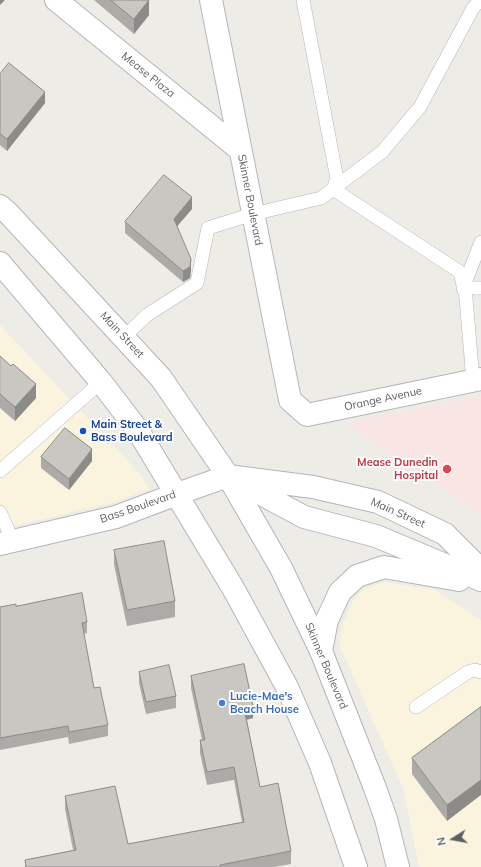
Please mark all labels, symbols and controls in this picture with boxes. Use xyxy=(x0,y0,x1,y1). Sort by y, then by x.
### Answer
street label: Mease Plaza xyxy=(119,49,177,101)
street label: Skinner Boulevard xyxy=(235,153,265,247)
street label: Main Street xyxy=(97,309,147,361)
street label: Orange Avenue xyxy=(343,384,423,414)
place label: Main Street & Bass Boulevard xyxy=(91,418,173,444)
marker: Main Street & Bass Boulevard xyxy=(78,426,88,436)
place label: Mease Dunedin Hospital xyxy=(357,456,438,482)
marker: Mease Dunedin Hospital xyxy=(441,463,453,475)
street label: Bass Boulevard xyxy=(98,488,178,526)
street label: Main Street xyxy=(369,495,427,531)
street label: Skinner Boulevard xyxy=(302,621,350,711)
place label: Lucie-Mae's Beach House xyxy=(230,690,299,716)
marker: Lucie-Mae's Beach House xyxy=(217,698,227,708)
north arrow xyxy=(433,819,473,859)
text: N xyxy=(434,836,449,847)

